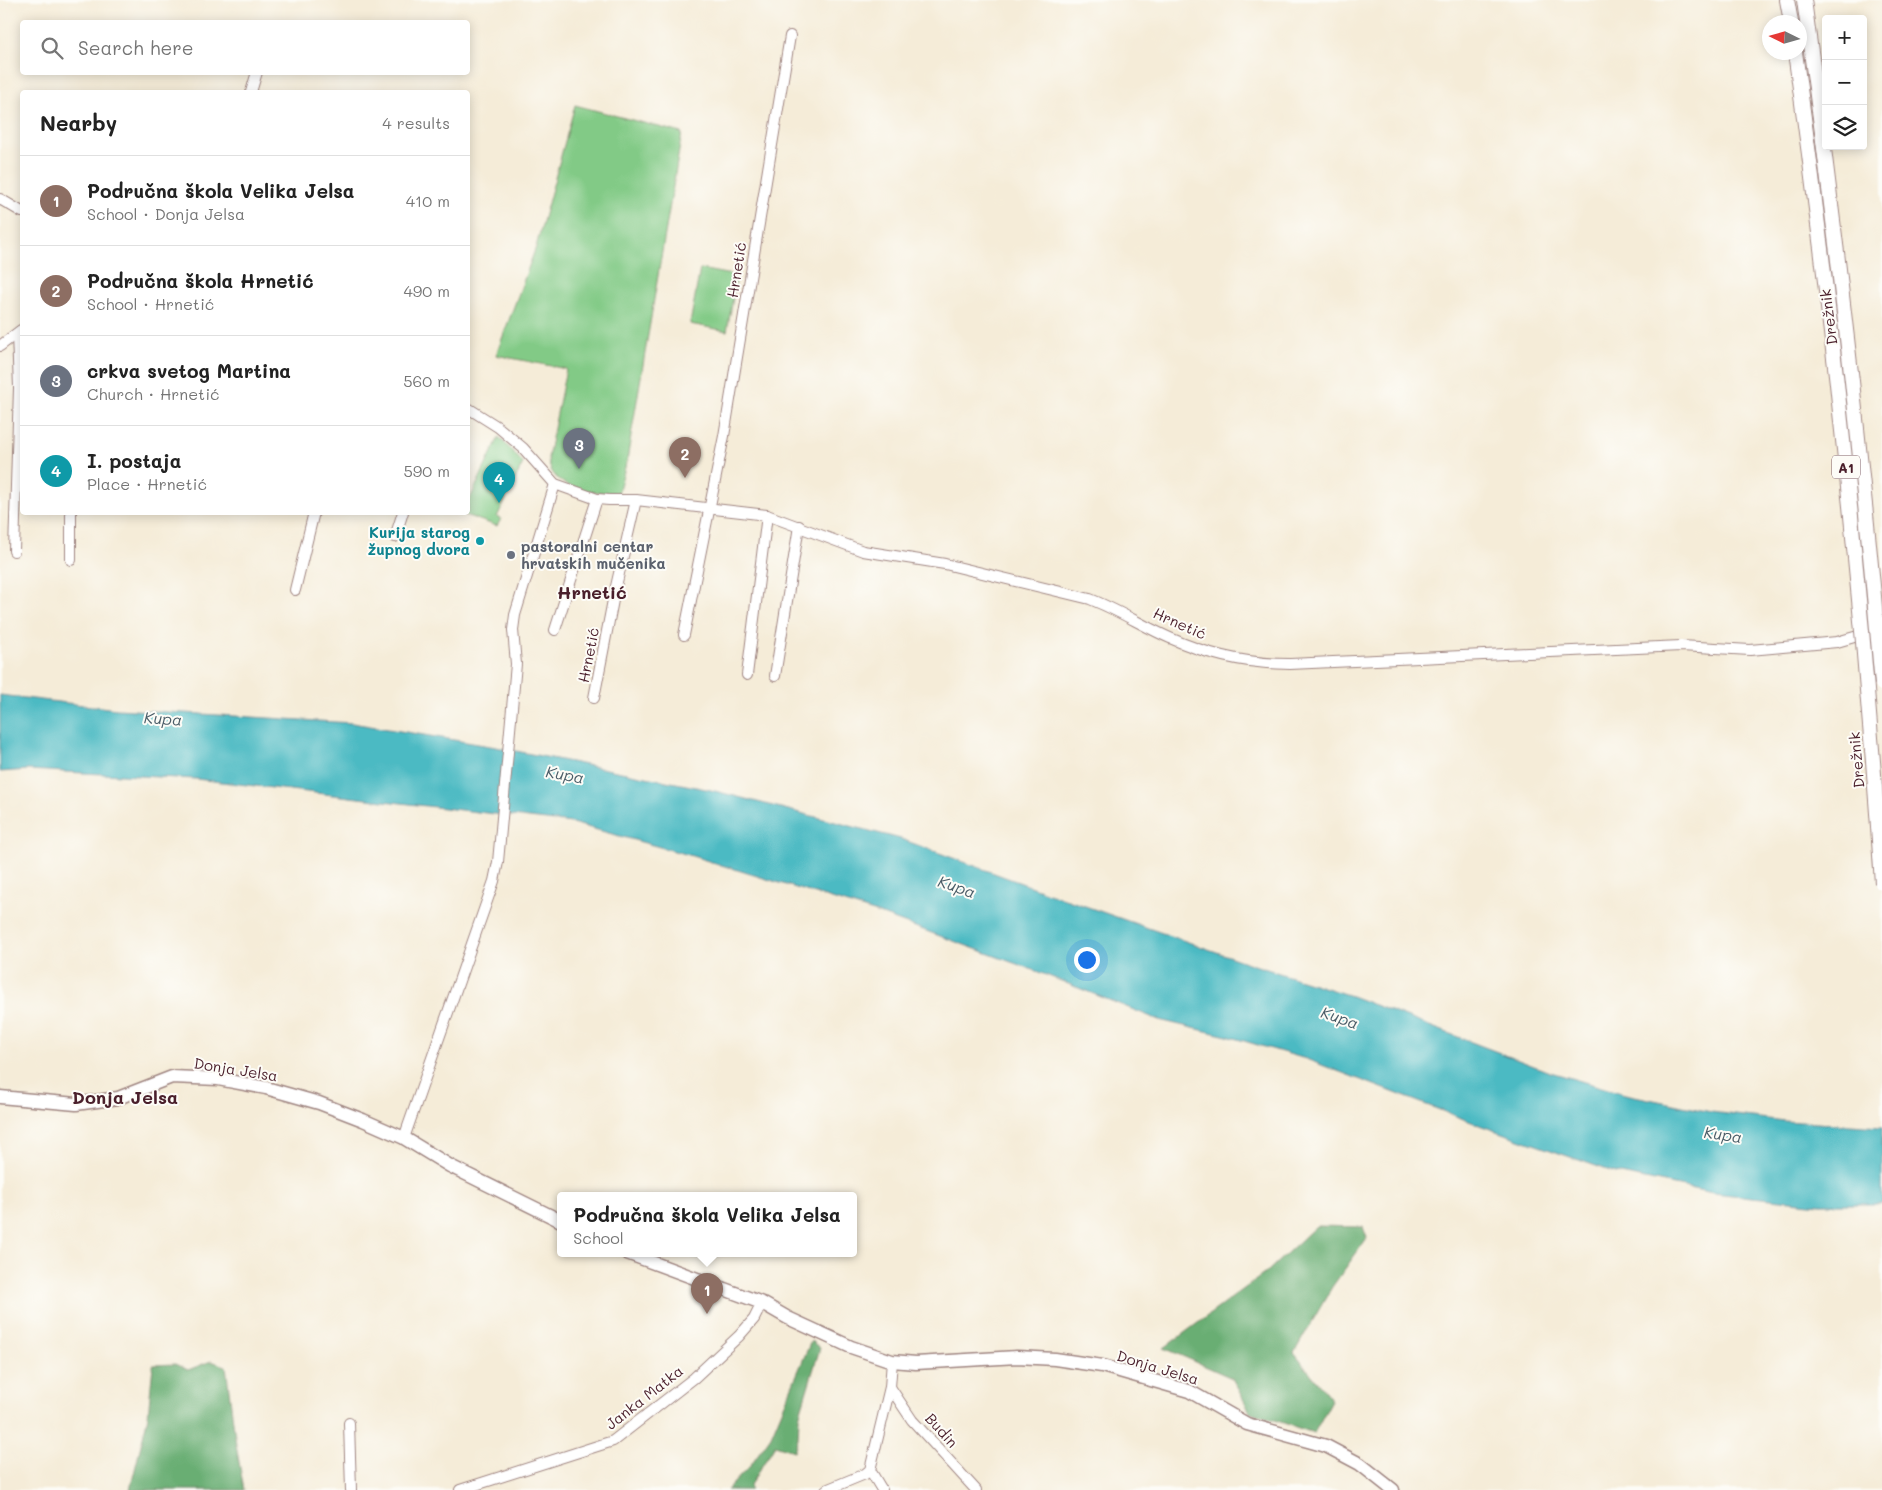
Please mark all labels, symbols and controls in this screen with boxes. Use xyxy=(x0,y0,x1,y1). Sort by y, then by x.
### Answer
north arrow xyxy=(1762,15,1807,60)
map controls xyxy=(1822,15,1867,150)
button: + xyxy=(1822,15,1867,60)
search box xyxy=(20,20,470,75)
icon: search xyxy=(38,34,66,62)
text: Search here xyxy=(78,35,194,60)
button: − xyxy=(1822,60,1867,105)
button: layers xyxy=(1822,105,1867,150)
text: Nearby xyxy=(40,109,117,136)
text: 4 results xyxy=(382,112,450,133)
text: Područna škola Velika Jelsa xyxy=(87,178,355,203)
text: 1 xyxy=(52,190,60,211)
text: 410 m xyxy=(406,190,450,211)
text: School · Donja Jelsa xyxy=(87,203,245,224)
street label: Hrnetić xyxy=(722,241,750,299)
text: Područna škola Hrnetić xyxy=(87,268,314,293)
text: 2 xyxy=(52,280,60,301)
text: 490 m xyxy=(403,280,450,301)
street label: Drežnik xyxy=(1815,288,1841,346)
text: School · Hrnetić xyxy=(87,293,214,314)
text: crkva svetog Martina xyxy=(87,358,291,383)
text: 3 xyxy=(51,370,61,391)
text: 560 m xyxy=(403,370,450,391)
text: Church · Hrnetić xyxy=(87,383,219,404)
pin: 3 xyxy=(563,428,595,469)
pin: 2 xyxy=(669,437,701,478)
text: I. postaja xyxy=(87,448,181,473)
road number: A1 xyxy=(1832,456,1860,478)
text: 4 xyxy=(51,460,61,481)
text: 590 m xyxy=(403,460,450,481)
pin: 4 xyxy=(483,462,515,503)
text: Place · Hrnetić xyxy=(87,473,207,494)
place label: Kurija starog župnog dvora xyxy=(368,522,470,559)
marker: Kurija starog župnog dvora xyxy=(474,535,486,547)
place label: pastoralni centar hrvatskih mučenika xyxy=(521,536,666,573)
marker: pastoralni centar hrvatskih mučenika xyxy=(505,549,517,561)
district label: Hrnetić xyxy=(557,580,627,604)
street label: Hrnetić xyxy=(1150,603,1210,644)
street label: Hrnetić xyxy=(573,626,603,684)
water label: Kupa xyxy=(143,706,183,730)
street label: Drežnik xyxy=(1844,731,1868,789)
water label: Kupa xyxy=(544,760,586,788)
water label: Kupa xyxy=(935,870,979,902)
your location xyxy=(1074,947,1100,973)
water label: Kupa xyxy=(1318,1001,1362,1033)
street label: Donja Jelsa xyxy=(193,1053,279,1085)
district label: Donja Jelsa xyxy=(72,1085,178,1109)
water label: Kupa xyxy=(1703,1121,1743,1147)
popup xyxy=(557,1192,857,1257)
text: Područna škola Velika Jelsa xyxy=(573,1202,841,1227)
text: School xyxy=(573,1227,624,1248)
pin: 1 xyxy=(691,1273,723,1314)
street label: Donja Jelsa xyxy=(1115,1345,1201,1389)
street label: Janka Matka xyxy=(601,1360,687,1434)
street label: Budin xyxy=(921,1408,963,1452)

